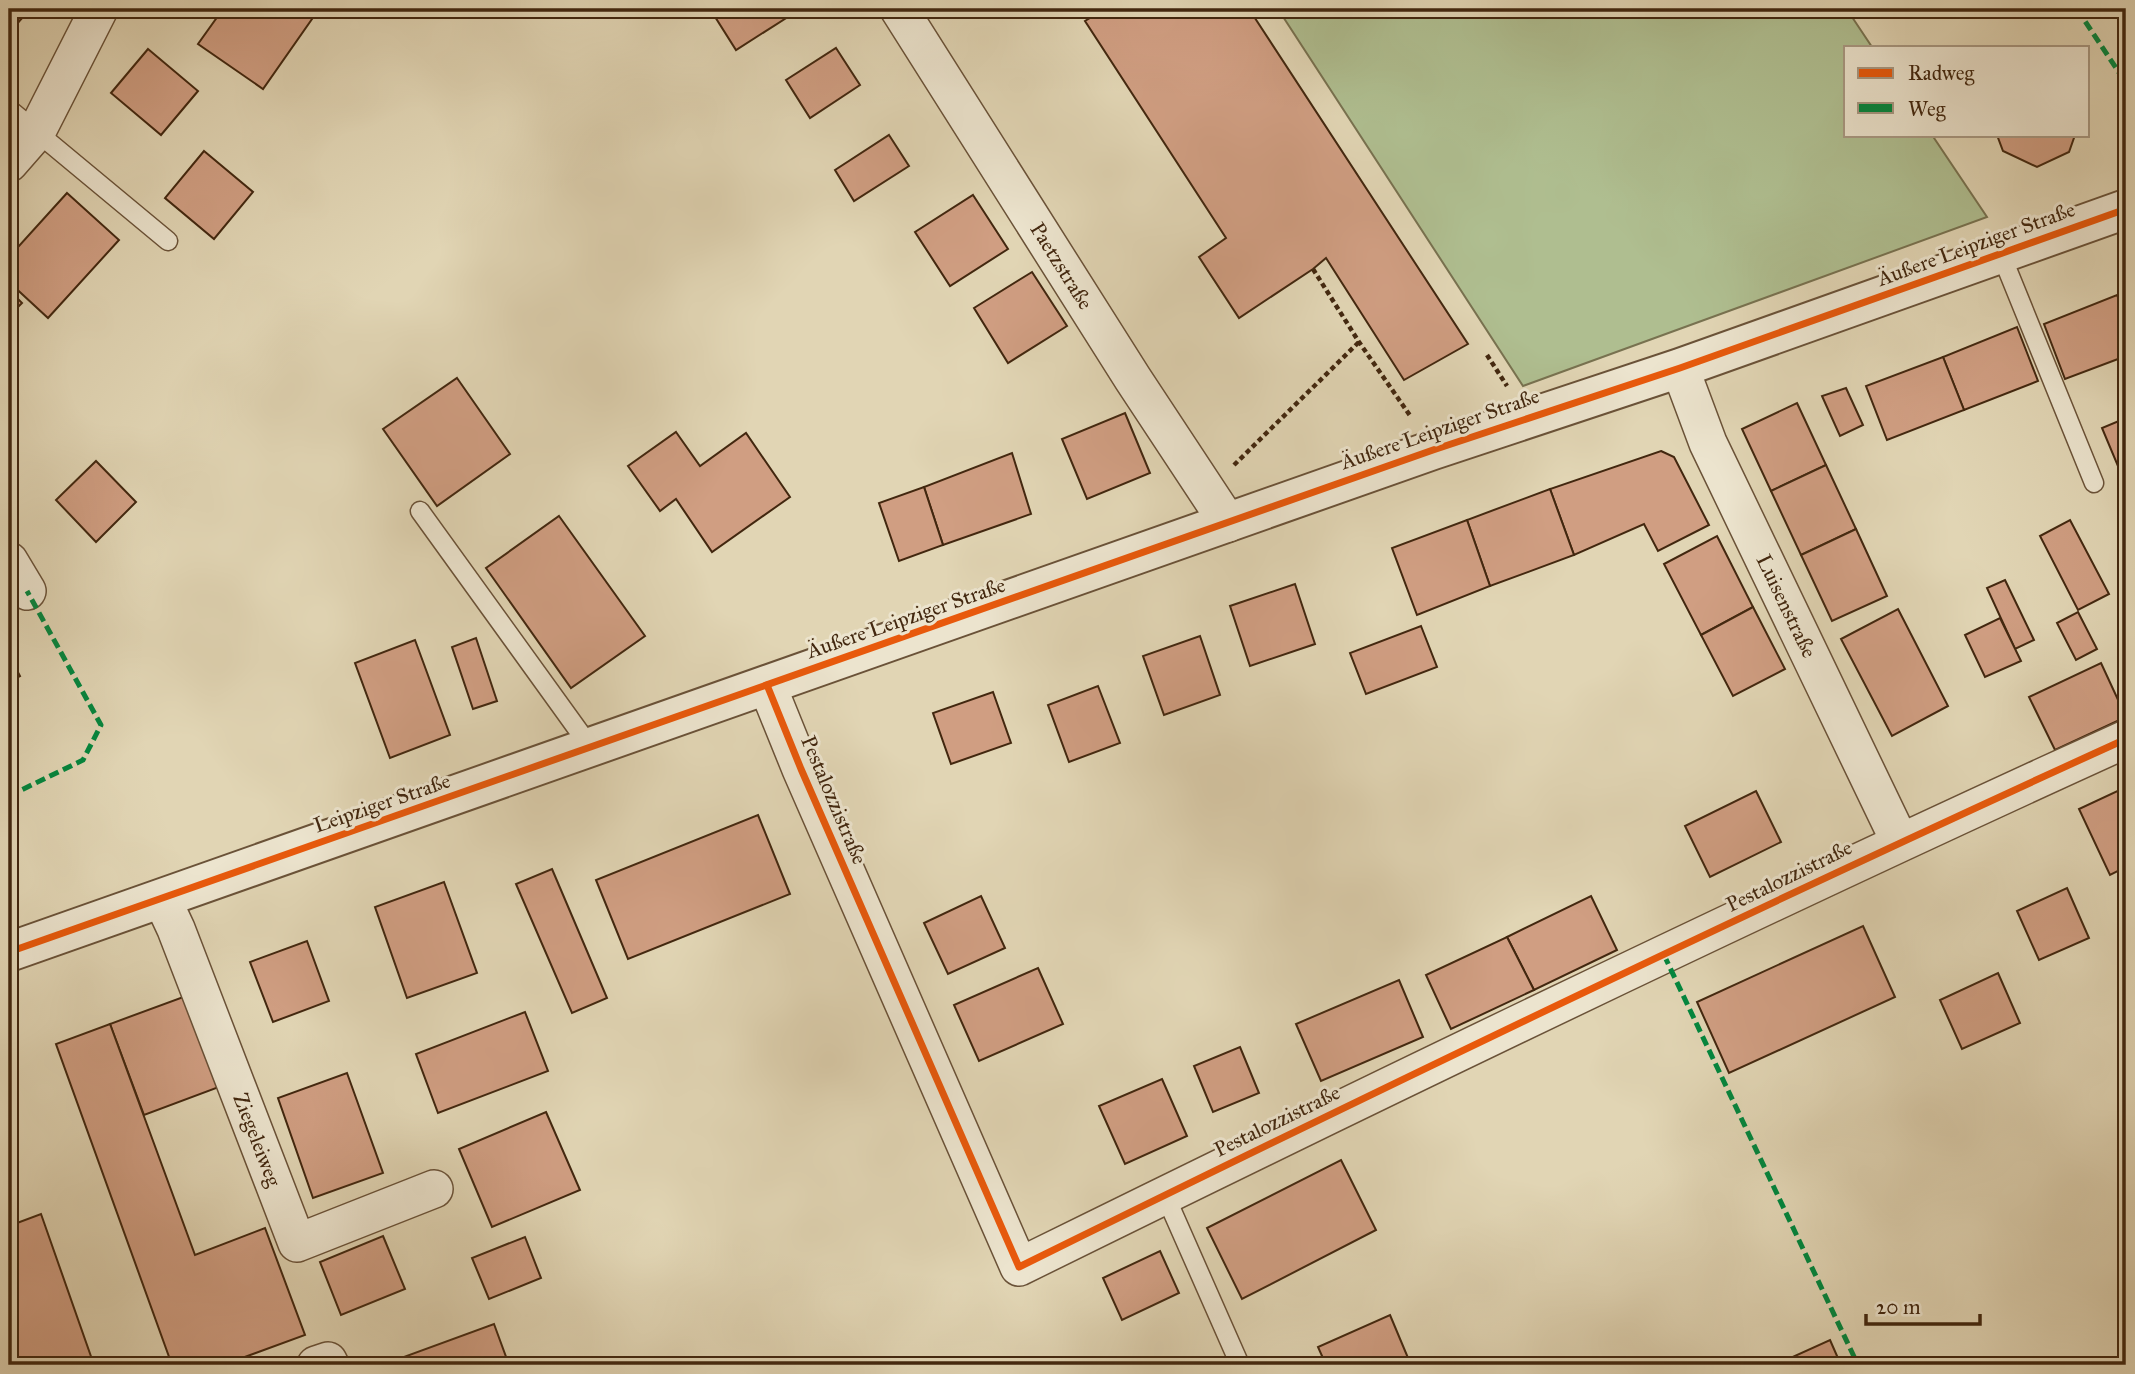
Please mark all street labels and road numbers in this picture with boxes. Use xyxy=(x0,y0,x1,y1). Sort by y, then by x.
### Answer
street label: Äußere Leipziger Straße xyxy=(1873,196,2079,292)
street label: Paetzstraße xyxy=(1024,218,1099,314)
street label: Äußere Leipziger Straße xyxy=(1336,383,1543,476)
street label: Luisenstraße xyxy=(1751,550,1823,662)
street label: Äußere Leipziger Straße xyxy=(802,572,1009,665)
street label: Pestalozzistraße xyxy=(795,732,873,868)
street label: Leipziger Straße xyxy=(310,767,454,839)
street label: Pestalozzistraße xyxy=(1722,834,1857,918)
street label: Pestalozzistraße xyxy=(1210,1079,1345,1163)
street label: Ziegeleiweg xyxy=(227,1089,287,1190)

